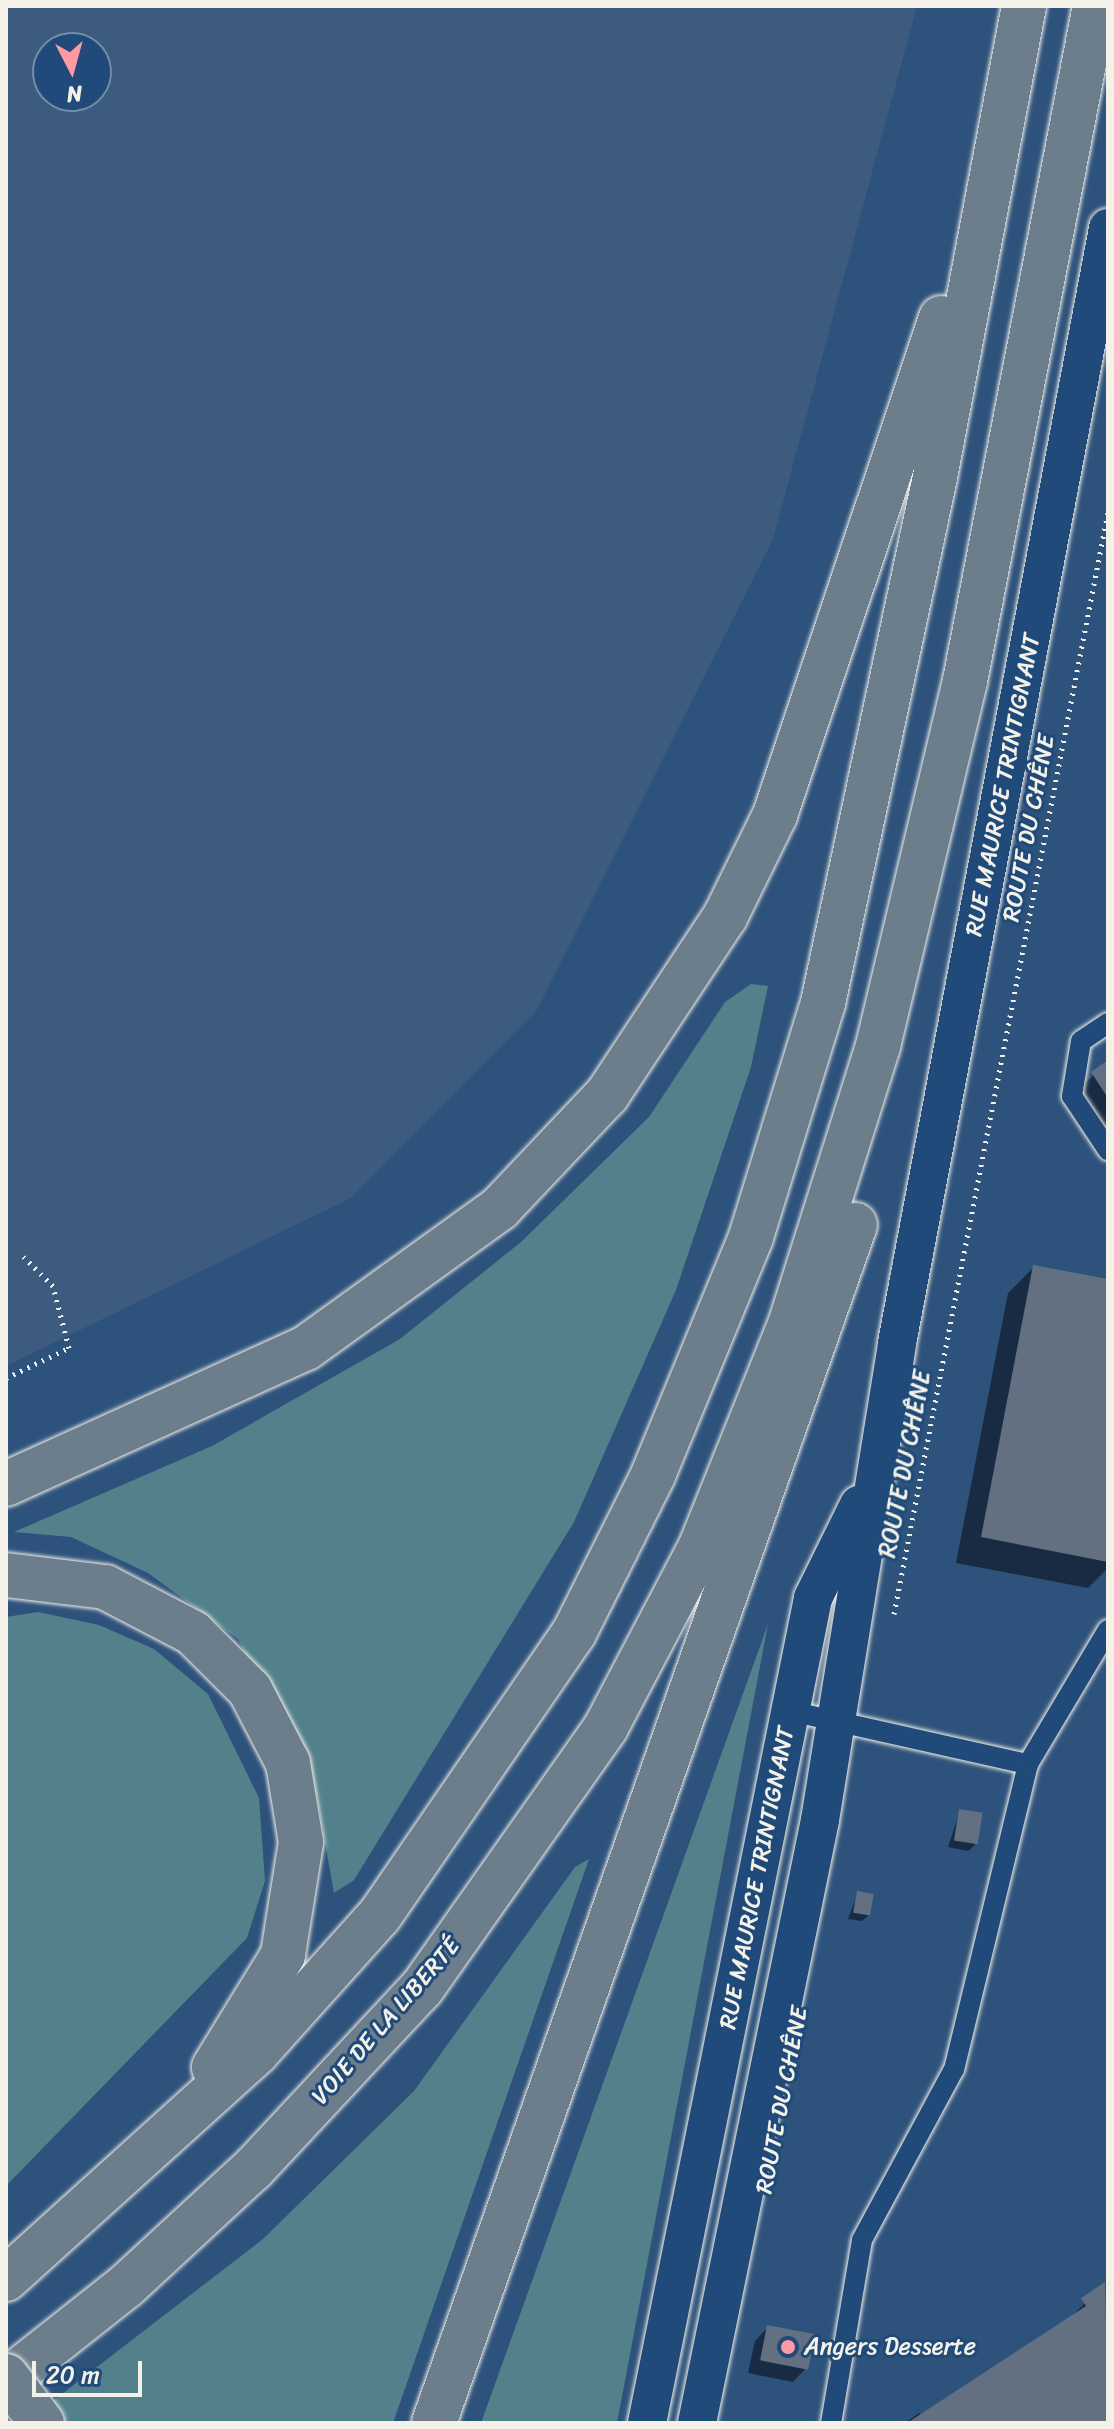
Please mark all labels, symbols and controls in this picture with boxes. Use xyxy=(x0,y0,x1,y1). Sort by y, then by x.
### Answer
north arrow xyxy=(32,32,112,112)
text: N xyxy=(65,74,84,115)
street label: RUE MAURICE TRINTIGNANT xyxy=(959,631,1047,939)
street label: ROUTE DU CHÊNE xyxy=(997,732,1061,924)
street label: ROUTE DU CHÊNE xyxy=(873,1368,937,1560)
street label: RUE MAURICE TRINTIGNANT xyxy=(713,1724,801,2032)
street label: VOIE DE LA LIBERTÉ xyxy=(305,1931,467,2111)
street label: ROUTE DU CHÊNE xyxy=(750,2004,814,2196)
place label: Angers Desserte xyxy=(804,2333,977,2361)
marker: Angers Desserte xyxy=(779,2338,797,2356)
scale bar xyxy=(36,2345,146,2395)
text: 20 m xyxy=(46,2354,100,2396)

